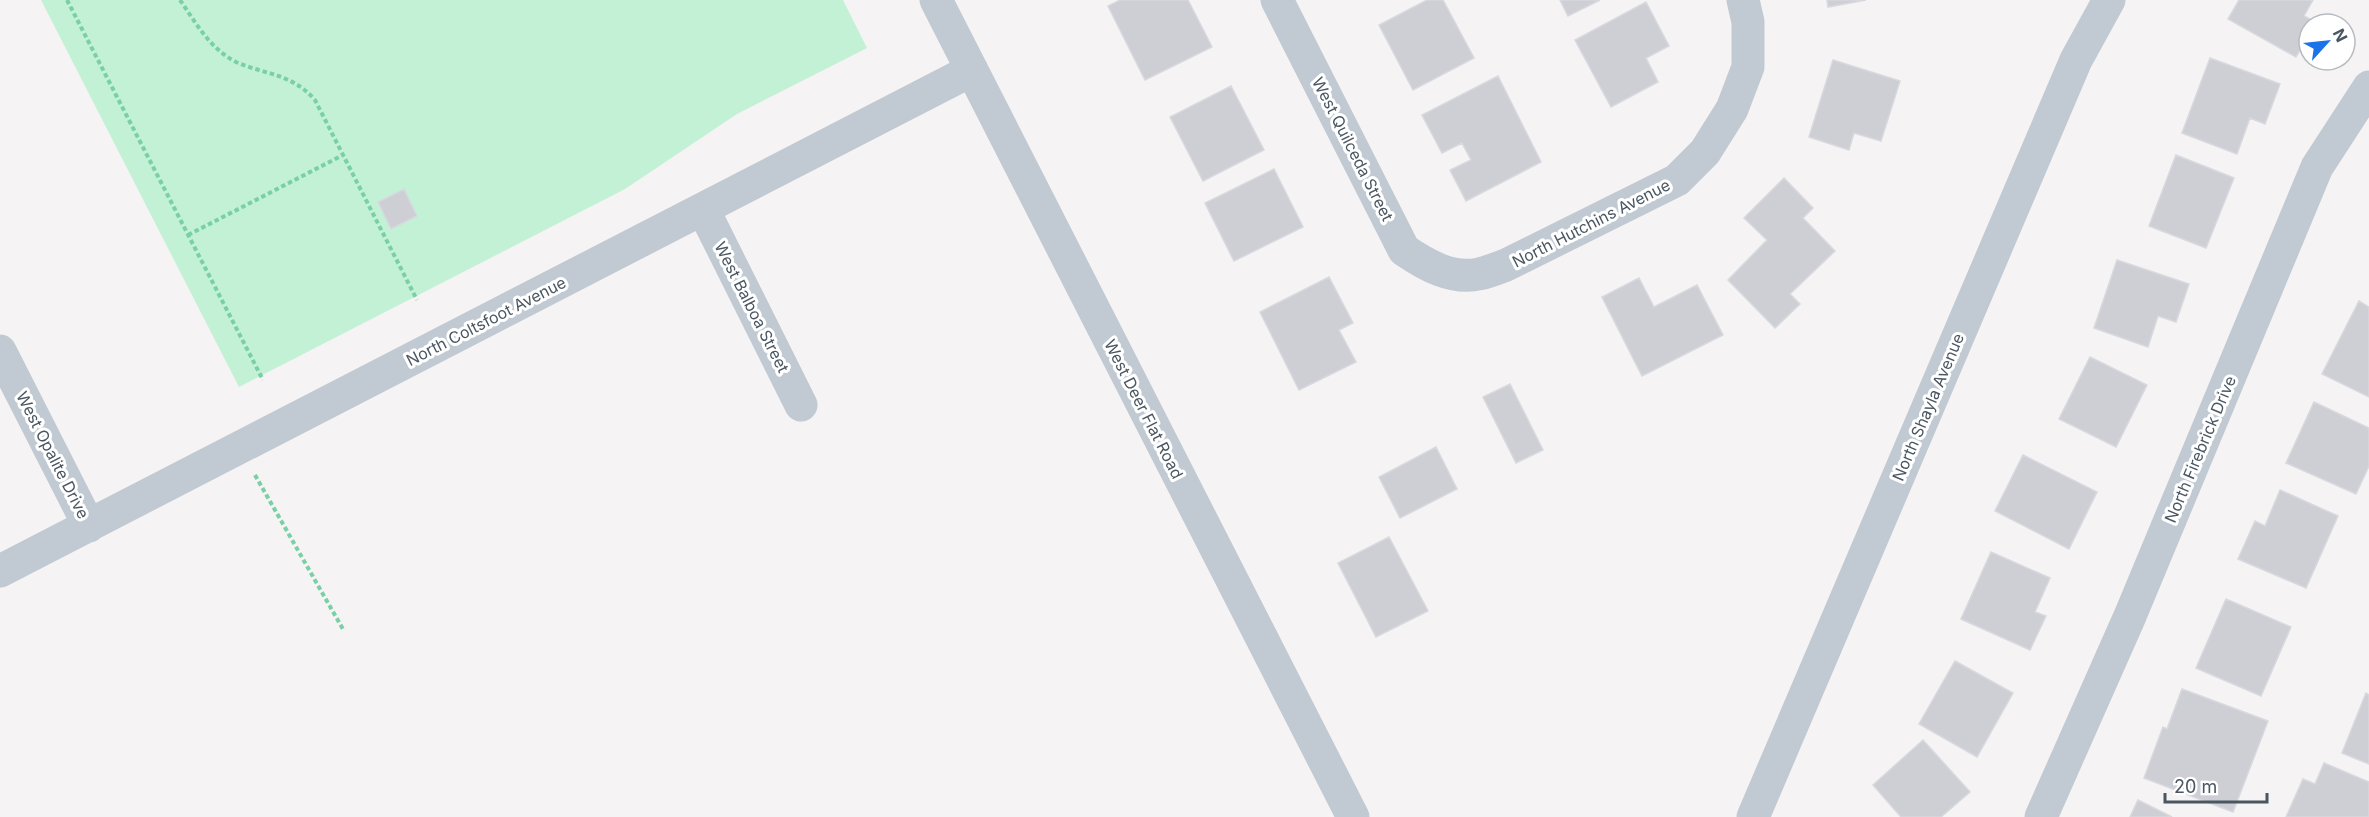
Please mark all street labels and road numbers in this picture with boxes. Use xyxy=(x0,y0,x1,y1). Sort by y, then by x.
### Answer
street label: West Quilceda Street xyxy=(1308,74,1398,224)
street label: North Hutchins Avenue xyxy=(1509,174,1673,272)
street label: West Balboa Street xyxy=(710,238,794,376)
street label: North Coltsfoot Avenue xyxy=(403,272,569,370)
street label: North Shayla Avenue xyxy=(1888,330,1968,484)
street label: West Deer Flat Road xyxy=(1100,336,1188,482)
street label: North Firebrick Drive xyxy=(2160,373,2240,525)
street label: West Opalite Drive xyxy=(12,388,94,522)

